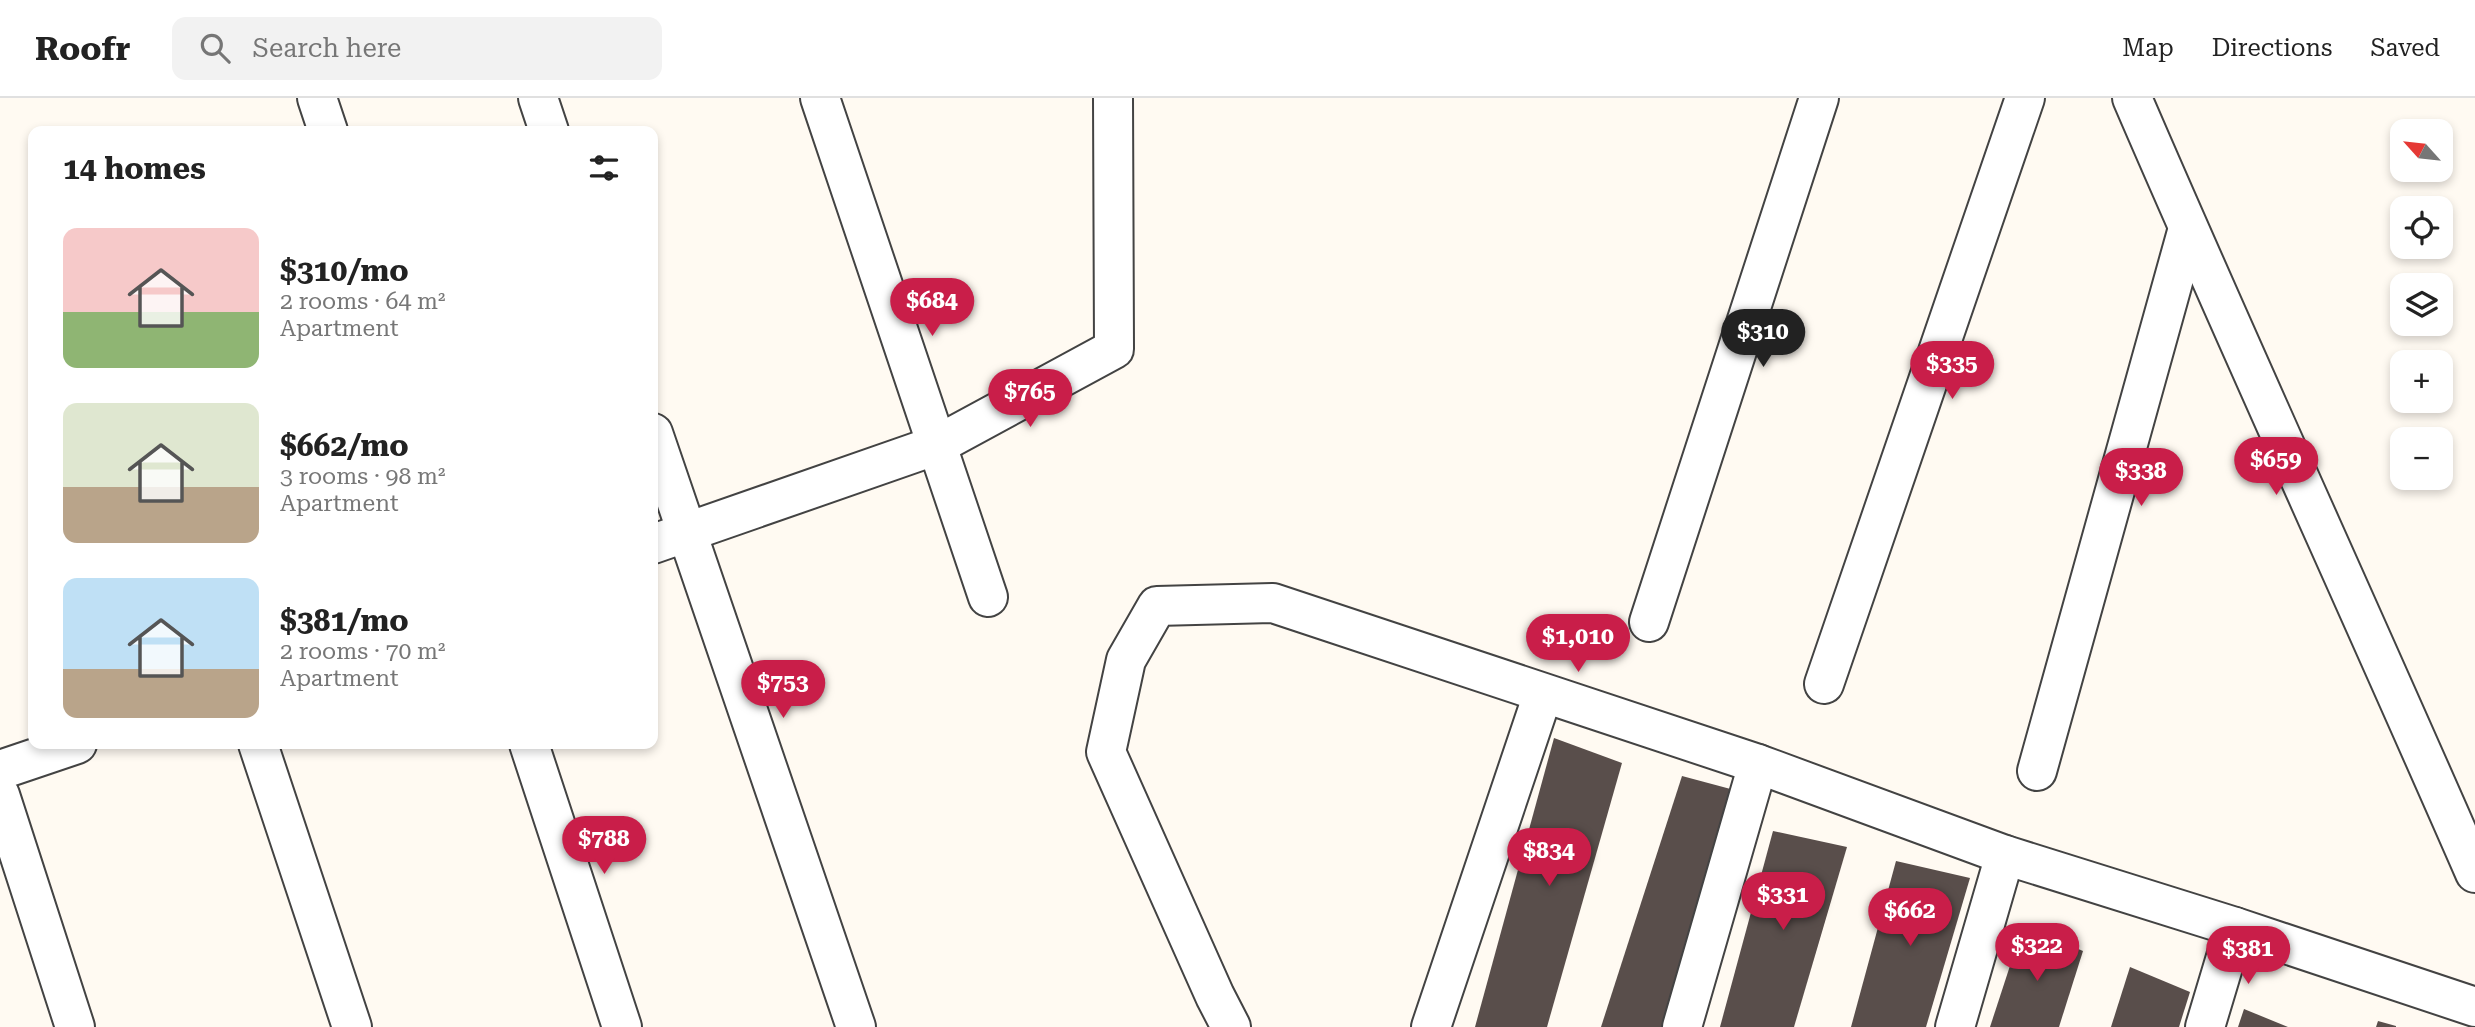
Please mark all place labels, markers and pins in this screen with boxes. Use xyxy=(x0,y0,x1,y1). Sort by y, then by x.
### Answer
pin: $684 xyxy=(891,278,973,338)
pin: $310 xyxy=(1722,310,1804,369)
pin: $335 xyxy=(1911,342,1993,401)
pin: $765 xyxy=(989,370,1071,429)
pin: $659 xyxy=(2235,438,2317,497)
pin: $338 xyxy=(2100,448,2182,508)
pin: $1,010 xyxy=(1521,614,1635,674)
pin: $753 xyxy=(742,660,824,720)
pin: $788 xyxy=(563,816,645,876)
pin: $834 xyxy=(1508,828,1590,888)
pin: $331 xyxy=(1742,872,1824,932)
pin: $662 xyxy=(1869,888,1951,948)
pin: $322 xyxy=(1996,924,2078,983)
pin: $381 xyxy=(2207,926,2289,986)

